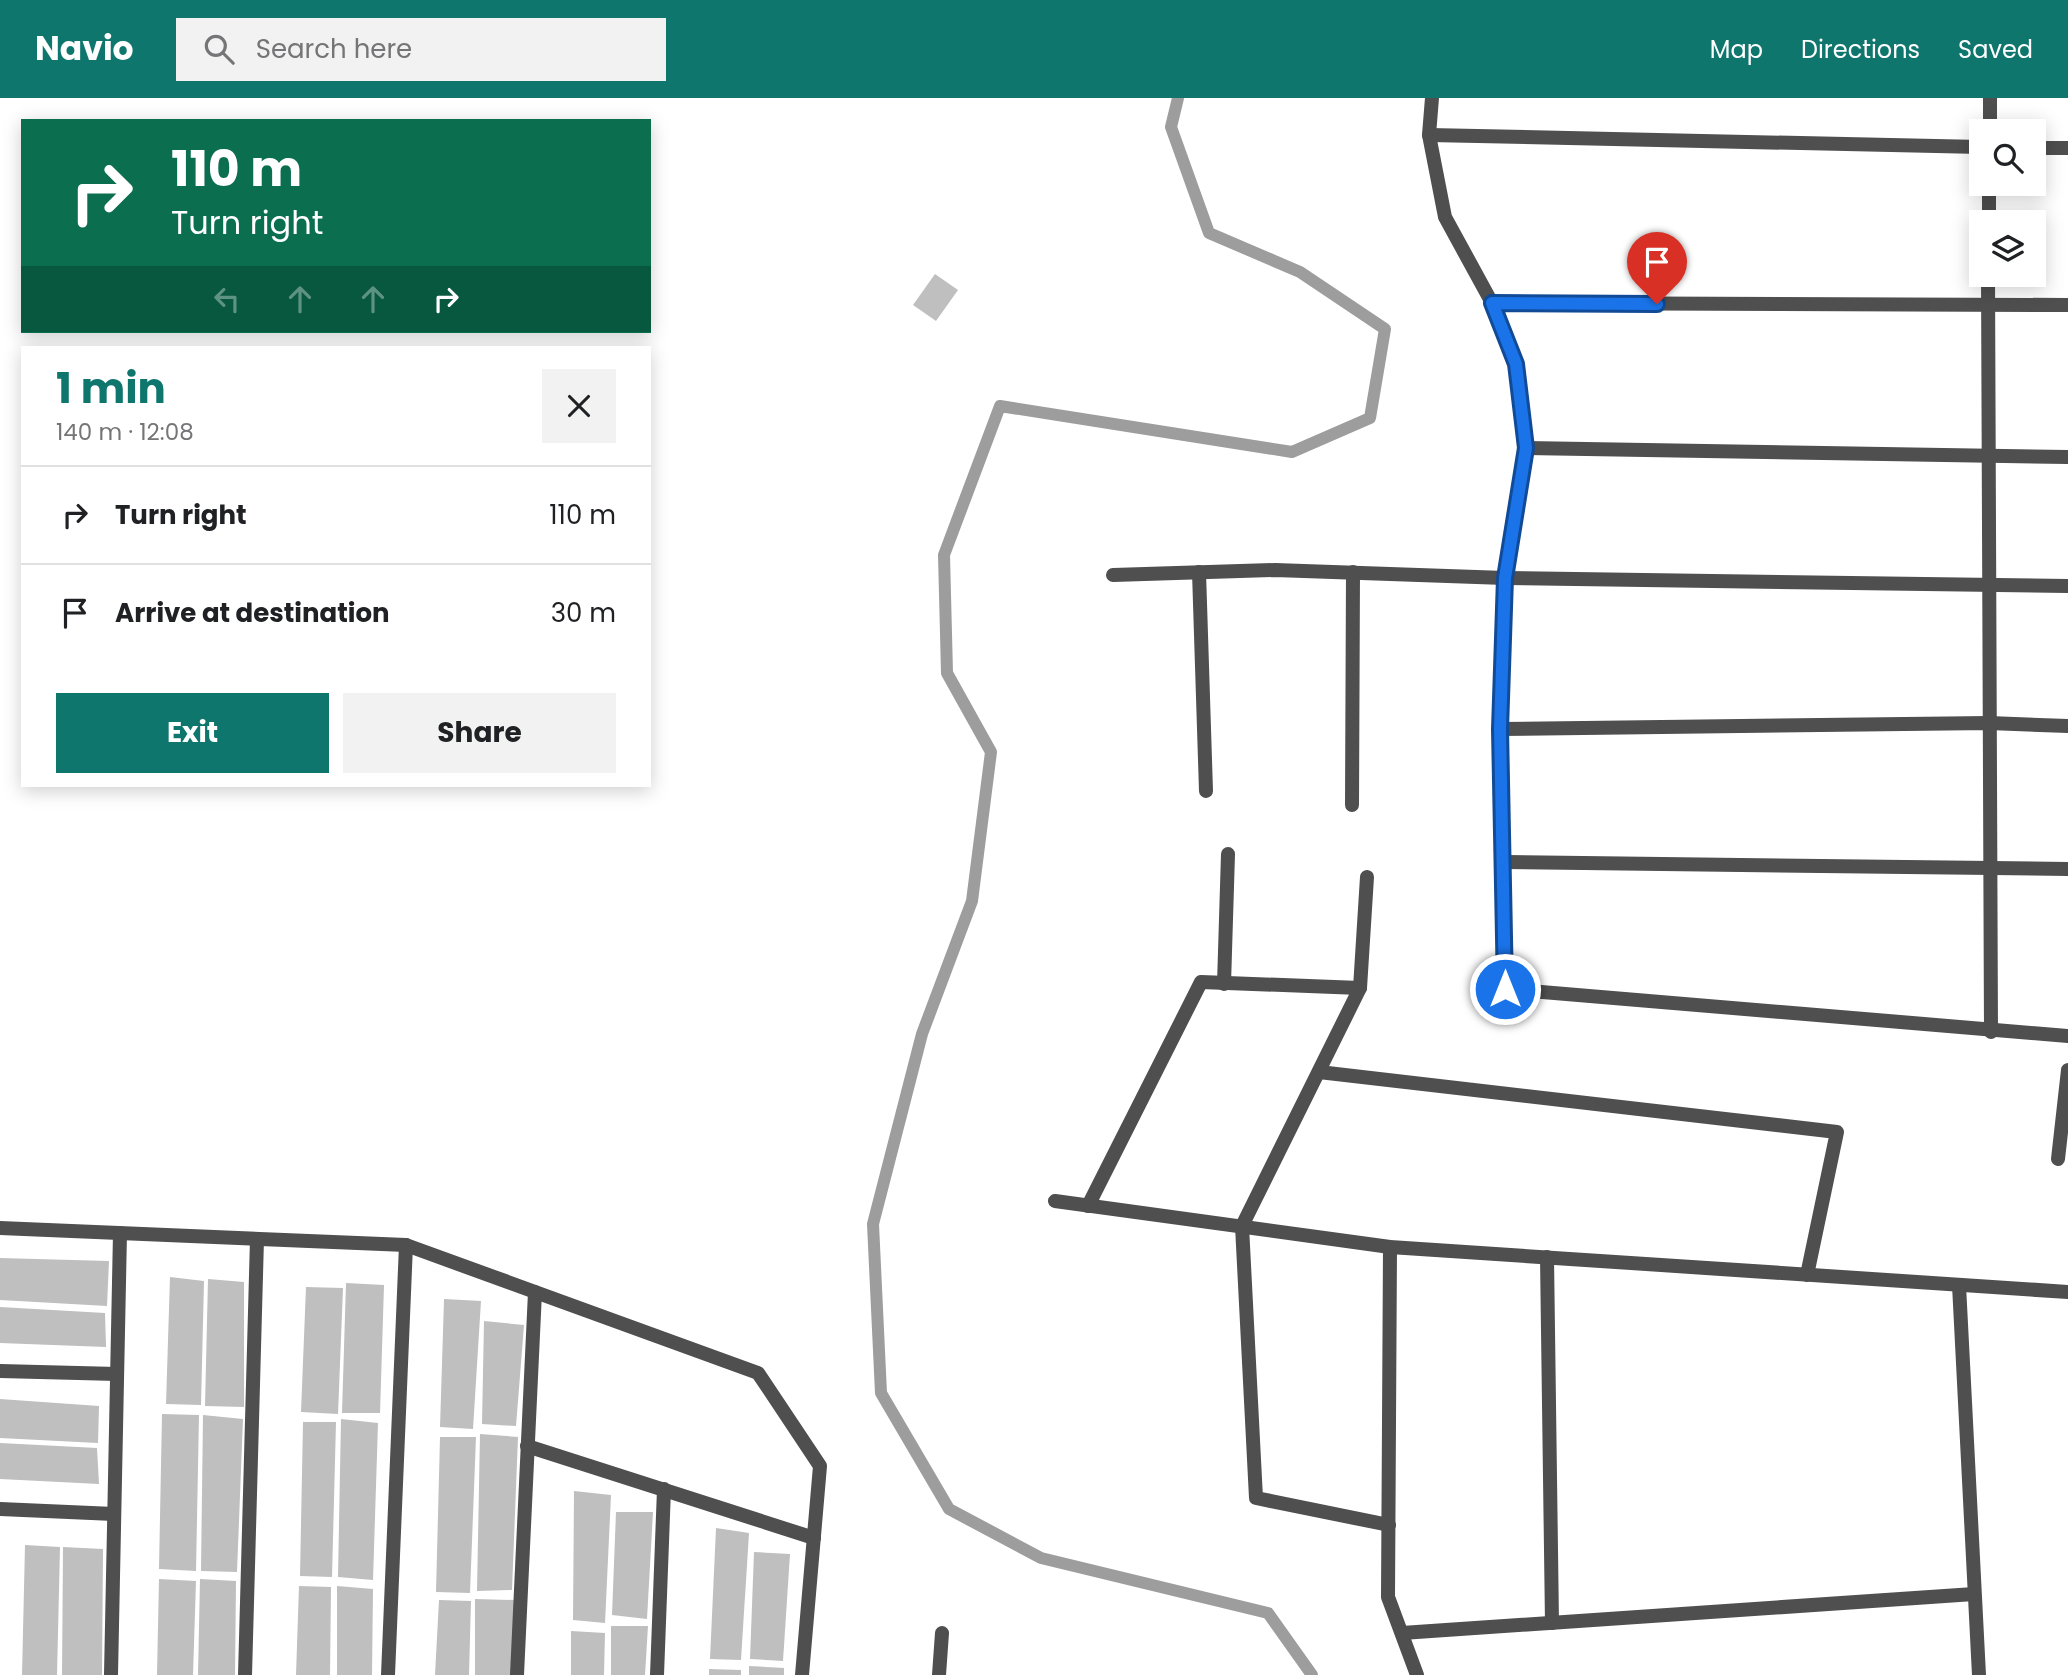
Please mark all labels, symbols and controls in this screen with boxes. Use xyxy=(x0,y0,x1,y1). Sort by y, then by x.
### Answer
search box xyxy=(176,18,666,81)
text: Navio xyxy=(35,25,134,72)
icon: search xyxy=(200,30,238,68)
text: Search here xyxy=(256,31,412,67)
text: Map xyxy=(1710,33,1763,66)
text: Directions xyxy=(1801,33,1920,66)
text: Saved xyxy=(1958,33,2033,66)
map controls xyxy=(1969,119,2046,287)
button: search xyxy=(1969,119,2046,196)
text: 110 m xyxy=(171,135,302,203)
icon: right xyxy=(56,147,147,238)
text: Turn right xyxy=(171,200,323,245)
button: layers xyxy=(1969,210,2046,287)
pin xyxy=(1627,232,1687,304)
icon: arrive xyxy=(1638,243,1676,281)
icon: left xyxy=(208,280,246,318)
icon: ahead xyxy=(281,280,319,318)
icon: ahead xyxy=(354,280,392,318)
icon: right xyxy=(427,280,465,318)
text: 1 min xyxy=(56,359,166,418)
button: close xyxy=(542,369,616,443)
text: 140 m · 12:08 xyxy=(56,416,194,448)
icon: right xyxy=(56,496,94,534)
text: Turn right xyxy=(115,497,247,533)
text: 110 m xyxy=(549,497,616,533)
icon: arrive xyxy=(56,594,94,632)
text: Arrive at destination xyxy=(115,595,390,631)
text: 30 m xyxy=(551,595,616,631)
button: Exit xyxy=(56,693,329,773)
button: Share xyxy=(343,693,616,773)
position arrow xyxy=(1468,952,1542,1026)

